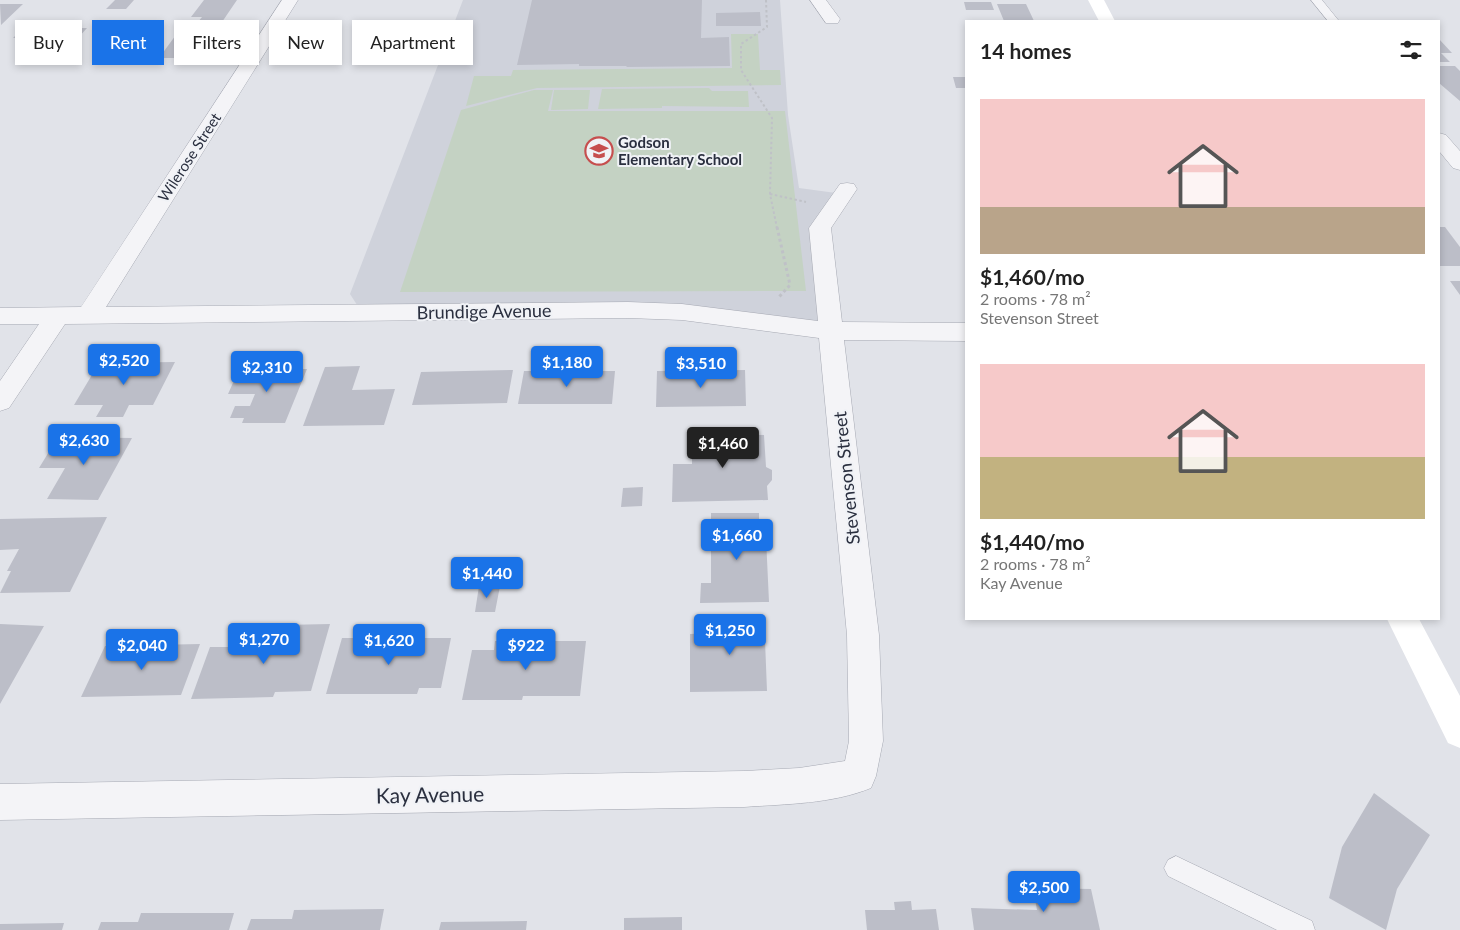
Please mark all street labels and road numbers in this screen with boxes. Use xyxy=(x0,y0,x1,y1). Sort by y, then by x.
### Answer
street label: Wilerose Street xyxy=(154,109,225,205)
street label: Brundige Avenue xyxy=(416,299,552,323)
street label: Stevenson Street xyxy=(828,410,864,546)
street label: Kay Avenue xyxy=(376,781,484,807)

